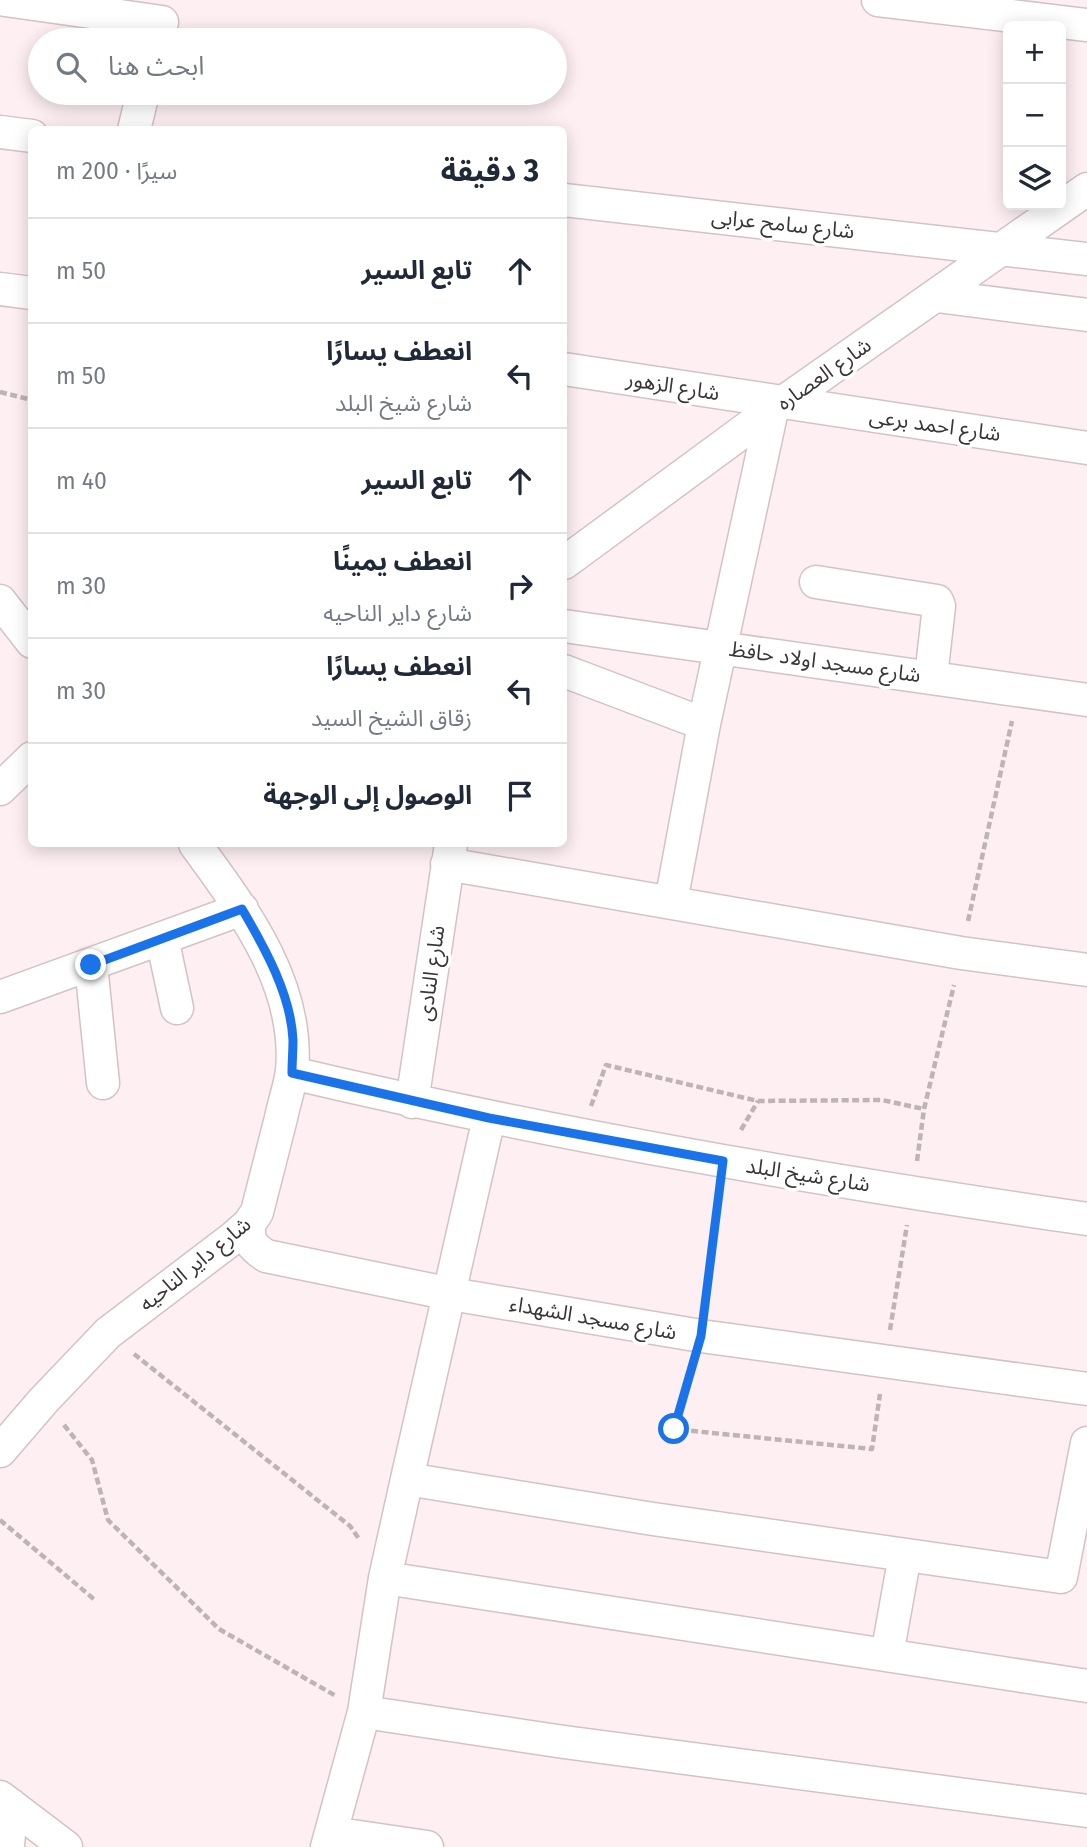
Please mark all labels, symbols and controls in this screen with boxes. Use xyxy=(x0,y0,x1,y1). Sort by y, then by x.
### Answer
map controls xyxy=(1003,21,1066,210)
button: + xyxy=(1003,21,1066,84)
search box xyxy=(28,28,567,105)
icon: search xyxy=(52,48,90,86)
text: ابحث هنا xyxy=(108,51,204,82)
button: − xyxy=(1003,84,1066,147)
button: layers xyxy=(1003,147,1066,210)
text: 3 دقيقة xyxy=(441,153,539,189)
text: سيرًا · 200 m xyxy=(56,157,177,185)
street label: شارع سامح عرابى xyxy=(710,204,856,246)
icon: ahead xyxy=(501,252,539,290)
text: تابع السير xyxy=(362,255,472,286)
text: 50 m xyxy=(56,257,106,285)
street label: شارع العصاره xyxy=(772,332,877,418)
text: انعطف يسارًا xyxy=(326,336,472,367)
icon: left xyxy=(501,357,539,395)
text: 50 m xyxy=(56,362,106,390)
street label: شارع الزهور xyxy=(623,366,722,408)
text: شارع شيخ البلد xyxy=(335,389,472,417)
street label: شارع احمد برعى xyxy=(867,403,1002,449)
icon: ahead xyxy=(501,462,539,500)
text: تابع السير xyxy=(362,465,472,496)
text: 40 m xyxy=(56,467,107,495)
text: انعطف يمينًا xyxy=(333,546,472,577)
icon: right xyxy=(501,567,539,605)
text: 30 m xyxy=(56,572,106,600)
text: شارع داير الناحيه xyxy=(323,599,472,627)
street label: شارع مسجد اولاد حافظ xyxy=(727,636,922,690)
text: انعطف يسارًا xyxy=(326,651,472,682)
icon: left xyxy=(501,672,539,710)
text: 30 m xyxy=(56,677,106,705)
text: زقاق الشيخ السيد xyxy=(311,704,472,732)
icon: arrive xyxy=(501,777,539,815)
text: الوصول إلى الوجهة xyxy=(263,780,472,811)
street label: شارع النادى xyxy=(411,924,453,1023)
route end xyxy=(75,949,106,980)
street label: شارع شيخ البلد xyxy=(744,1152,872,1200)
street label: شارع داير الناحيه xyxy=(134,1211,257,1318)
street label: شارع مسجد الشهداء xyxy=(507,1291,679,1347)
route start xyxy=(658,1413,689,1444)

